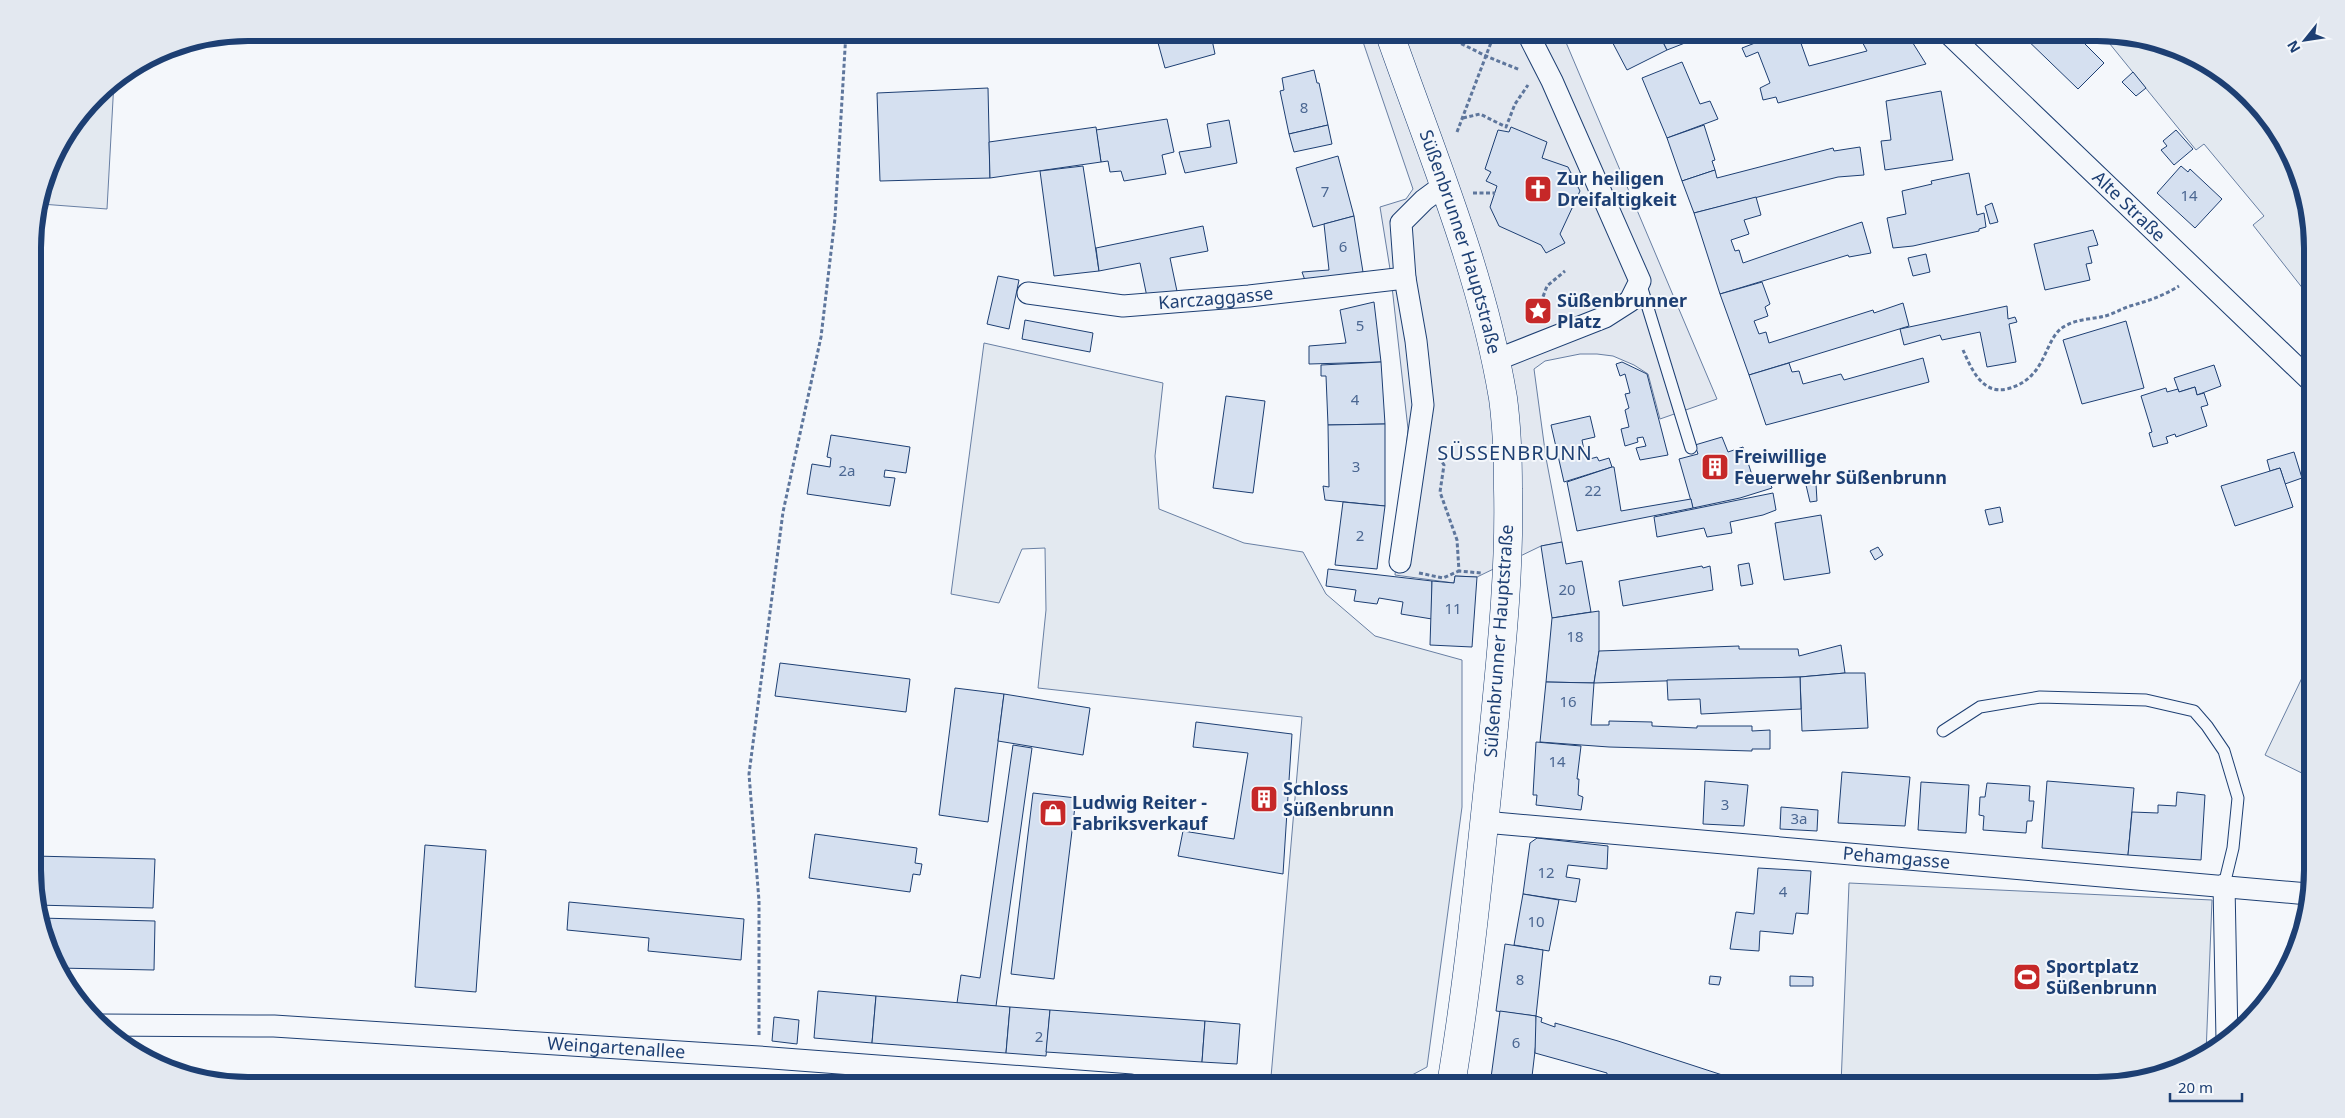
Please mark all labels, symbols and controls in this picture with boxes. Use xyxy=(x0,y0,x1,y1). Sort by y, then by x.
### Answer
north arrow xyxy=(2280,15,2330,65)
text: N xyxy=(2282,37,2304,56)
house number: 8 xyxy=(1300,97,1308,117)
street label: Süßenbrunner Hauptstraße xyxy=(1414,126,1507,356)
street label: Alte Straße xyxy=(2088,165,2171,246)
place label: Zur heiligen Dreifaltigkeit xyxy=(1557,166,1677,211)
church icon: Zur heiligen Dreifaltigkeit xyxy=(1523,174,1553,204)
house number: 7 xyxy=(1321,181,1329,201)
house number: 14 xyxy=(2180,185,2198,205)
house number: 6 xyxy=(1339,236,1347,256)
street label: Karczaggasse xyxy=(1157,280,1274,314)
place label: Süßenbrunner Platz xyxy=(1557,288,1687,333)
place icon: Süßenbrunner Platz xyxy=(1523,296,1553,326)
house number: 5 xyxy=(1356,315,1364,335)
house number: 4 xyxy=(1351,389,1360,409)
district label: SÜSSENBRUNN xyxy=(1437,439,1593,466)
place label: Freiwillige Feuerwehr Süßenbrunn xyxy=(1734,444,1947,489)
building icon: Freiwillige Feuerwehr Süßenbrunn xyxy=(1700,452,1730,482)
house number: 3 xyxy=(1352,456,1360,476)
house number: 2a xyxy=(839,460,856,480)
house number: 22 xyxy=(1584,480,1602,500)
street label: Süßenbrunner Hauptstraße xyxy=(1478,524,1518,758)
house number: 2 xyxy=(1356,525,1364,545)
house number: 20 xyxy=(1558,579,1576,599)
house number: 11 xyxy=(1444,598,1462,618)
house number: 18 xyxy=(1566,626,1584,646)
house number: 16 xyxy=(1559,691,1577,711)
house number: 14 xyxy=(1548,751,1566,771)
place label: Schloss Süßenbrunn xyxy=(1283,776,1394,821)
building icon: Schloss Süßenbrunn xyxy=(1249,784,1279,814)
place label: Ludwig Reiter - Fabriksverkauf xyxy=(1072,790,1208,835)
house number: 3 xyxy=(1721,794,1729,814)
shop icon: Ludwig Reiter - Fabriksverkauf xyxy=(1038,798,1068,828)
house number: 3a xyxy=(1791,808,1808,828)
street label: Pehamgasse xyxy=(1842,840,1951,874)
house number: 12 xyxy=(1537,862,1555,882)
house number: 4 xyxy=(1779,881,1788,901)
house number: 10 xyxy=(1527,911,1545,931)
place label: Sportplatz Süßenbrunn xyxy=(2046,954,2157,999)
sports icon: Sportplatz Süßenbrunn xyxy=(2012,962,2042,992)
house number: 8 xyxy=(1516,969,1524,989)
house number: 2 xyxy=(1035,1026,1043,1046)
street label: Weingartenallee xyxy=(547,1030,686,1063)
house number: 6 xyxy=(1512,1032,1520,1052)
scale bar xyxy=(2170,1070,2242,1102)
text: 20 m xyxy=(2178,1077,2213,1097)

